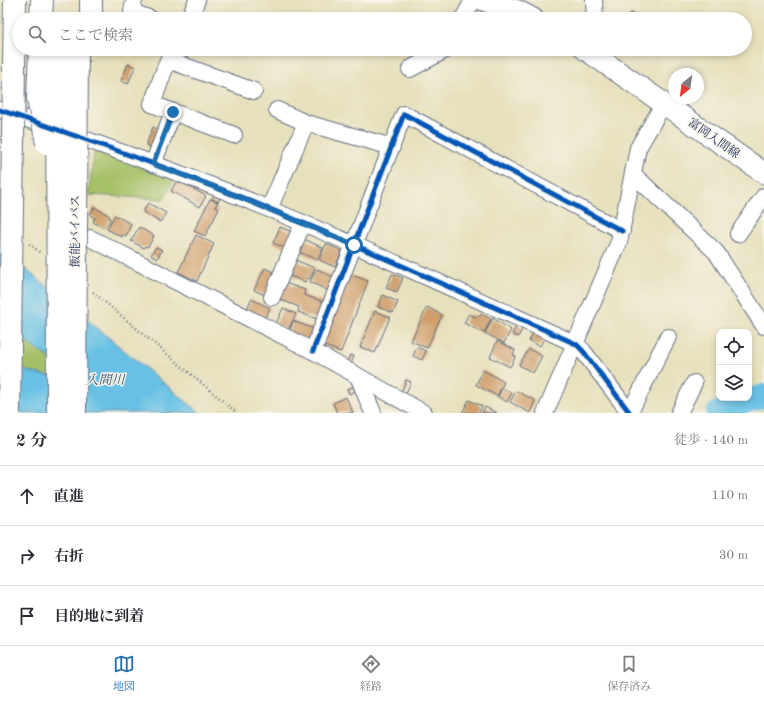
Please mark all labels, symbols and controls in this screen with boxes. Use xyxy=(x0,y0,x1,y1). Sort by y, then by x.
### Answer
search box xyxy=(12,12,752,56)
icon: search xyxy=(26,23,48,45)
text: ここで検索 xyxy=(58,29,133,44)
north arrow xyxy=(668,68,704,104)
route end xyxy=(164,103,182,121)
street label: 富岡入間線 xyxy=(685,115,743,161)
street label: 飯能バイパス xyxy=(68,195,82,267)
route start xyxy=(345,236,363,254)
map controls xyxy=(716,329,752,401)
button: locate xyxy=(716,329,752,365)
button: layers xyxy=(716,365,752,401)
water label: 入間川 xyxy=(85,373,126,387)
text: 2 分 xyxy=(16,433,48,450)
text: 徒歩 · 140 m xyxy=(674,434,748,447)
icon: ahead xyxy=(16,485,38,507)
text: 110 m xyxy=(711,489,748,502)
text: 直進 xyxy=(54,490,84,505)
icon: right xyxy=(16,545,38,567)
text: 30 m xyxy=(719,549,748,562)
text: 右折 xyxy=(54,550,84,565)
icon: arrive xyxy=(16,605,38,627)
text: 目的地に到着 xyxy=(54,610,144,625)
tab: 地図 xyxy=(113,653,135,695)
tab: 経路 xyxy=(360,653,382,695)
tab: 保存済み xyxy=(607,653,651,695)

